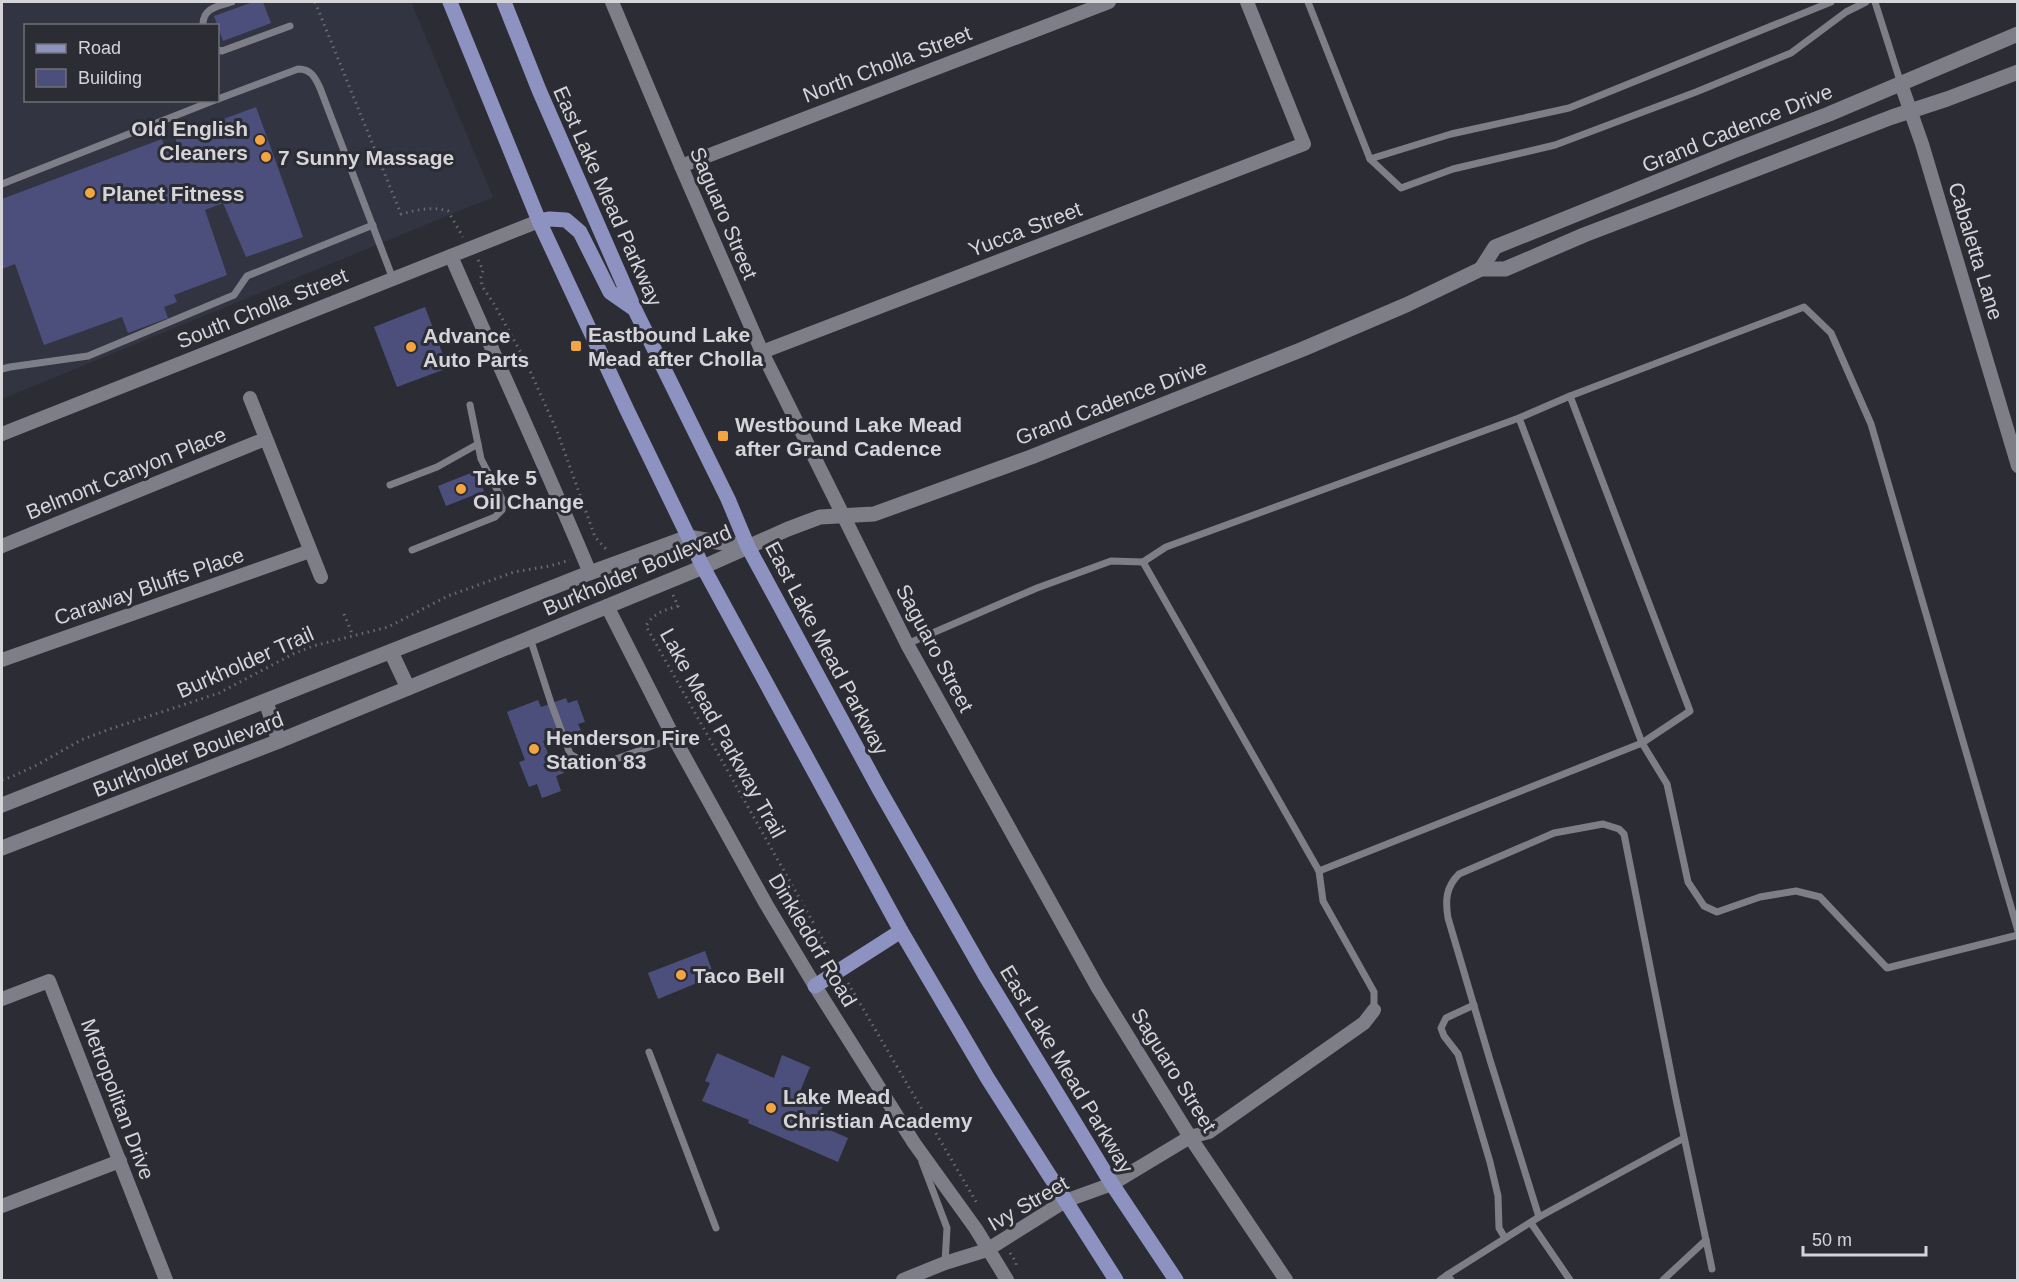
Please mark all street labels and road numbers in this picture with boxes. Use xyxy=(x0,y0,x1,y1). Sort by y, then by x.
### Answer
street label: North Cholla Street xyxy=(800,21,975,107)
street label: Grand Cadence Drive xyxy=(1639,79,1835,177)
street label: East Lake Mead Parkway xyxy=(549,83,667,310)
street label: Saguaro Street xyxy=(686,143,762,283)
street label: Cabaletta Lane xyxy=(1944,180,2008,322)
street label: Yucca Street xyxy=(965,197,1085,261)
street label: South Cholla Street xyxy=(173,263,351,353)
street label: Grand Cadence Drive xyxy=(1012,355,1210,449)
street label: Belmont Canyon Place xyxy=(23,422,229,524)
street label: Burkholder Boulevard xyxy=(540,520,734,620)
street label: East Lake Mead Parkway xyxy=(761,537,893,759)
street label: Caraway Bluffs Place xyxy=(51,543,247,629)
street label: Saguaro Street xyxy=(892,580,978,716)
street label: Burkholder Trail xyxy=(173,622,317,702)
street label: Lake Mead Parkway Trail xyxy=(656,624,790,842)
street label: Burkholder Boulevard xyxy=(90,707,286,801)
street label: Dinkledorf Road xyxy=(764,870,862,1010)
street label: East Lake Mead Parkway xyxy=(996,961,1138,1177)
street label: Saguaro Street xyxy=(1127,1004,1221,1136)
street label: Metropolitan Drive xyxy=(77,1015,159,1183)
street label: Ivy Street xyxy=(984,1171,1072,1235)

